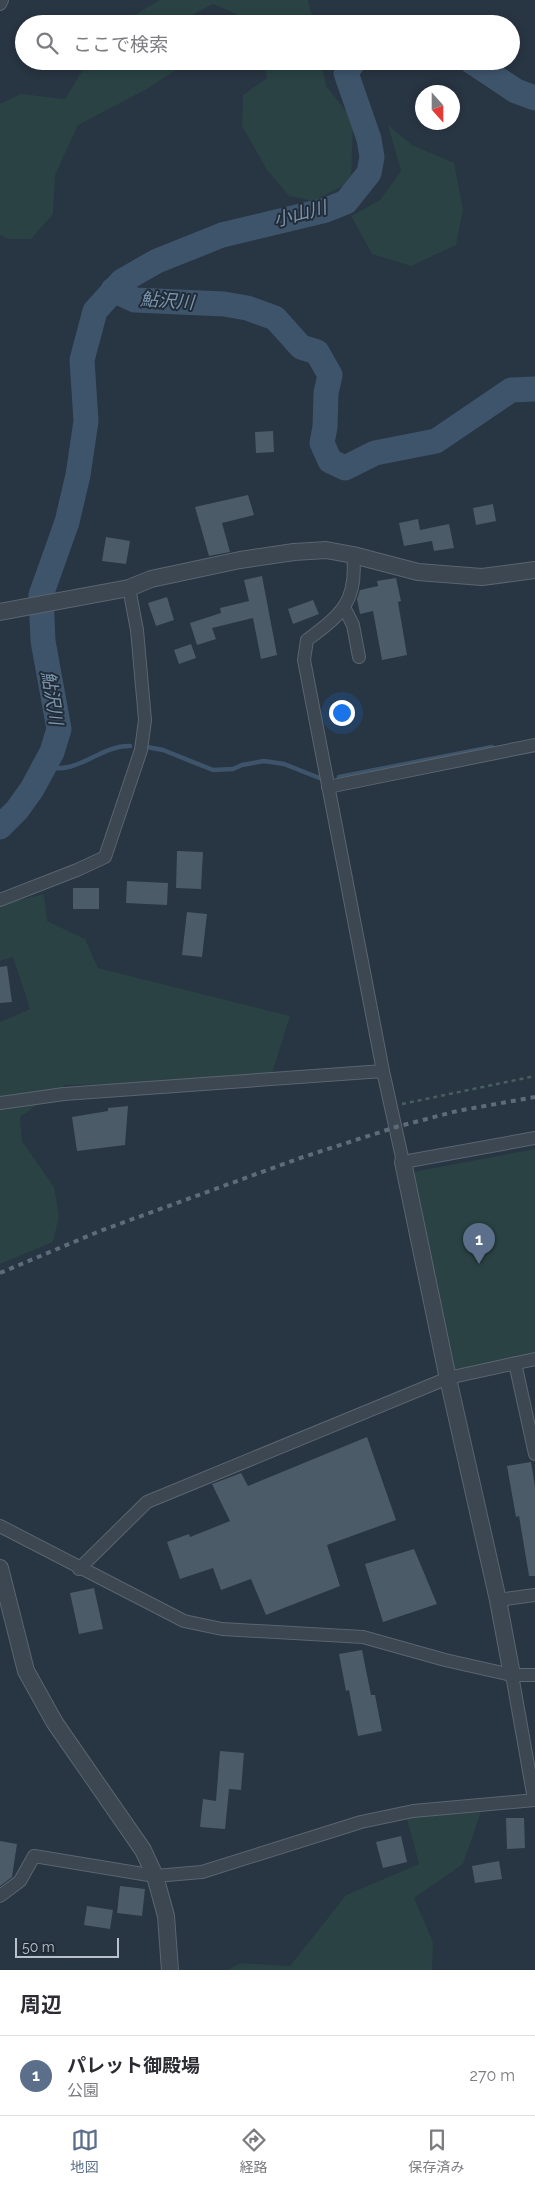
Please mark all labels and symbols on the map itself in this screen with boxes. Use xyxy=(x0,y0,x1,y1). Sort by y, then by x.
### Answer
north arrow xyxy=(415,85,460,130)
water label: 小山川 xyxy=(271,196,331,231)
water label: 鮎沢川 xyxy=(139,288,197,313)
water label: 鮎沢川 xyxy=(38,670,67,728)
your location xyxy=(329,700,355,726)
pin: 1 xyxy=(463,1223,495,1264)
scale bar xyxy=(15,1935,119,1958)

